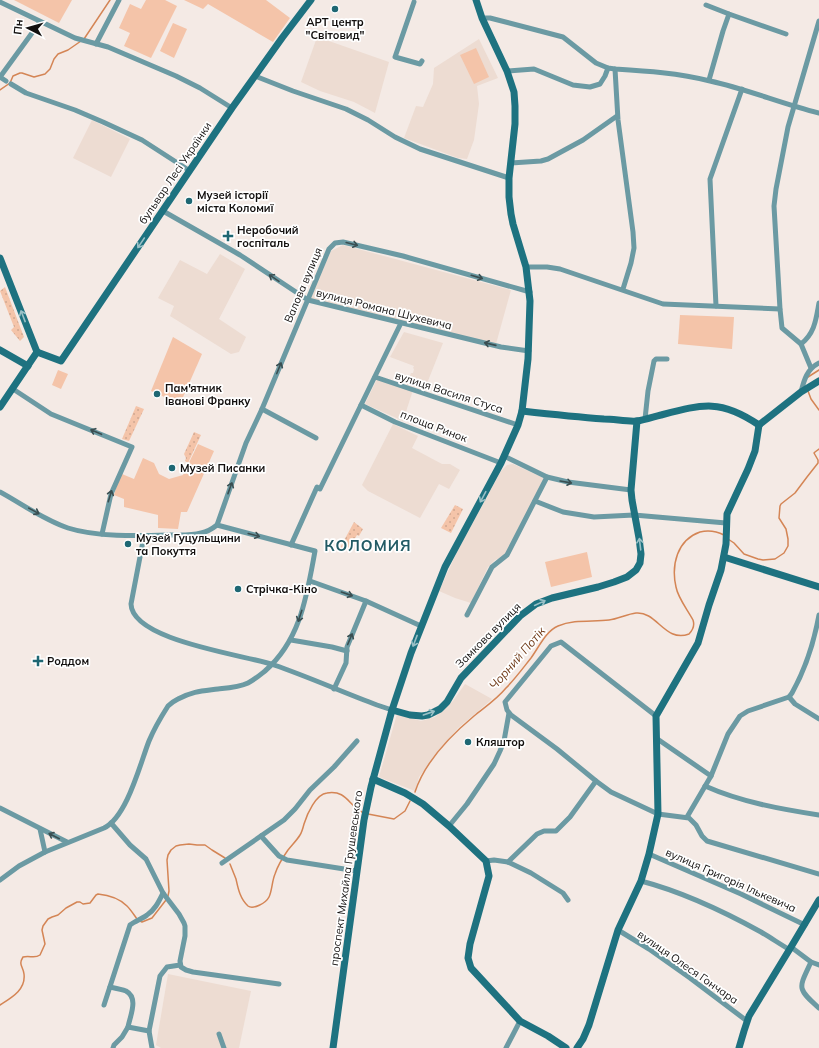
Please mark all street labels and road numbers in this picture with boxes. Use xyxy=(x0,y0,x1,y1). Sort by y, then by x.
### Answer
street label: бульвар Лесі Українки xyxy=(136,119,214,227)
street label: Валова вулиця xyxy=(281,245,325,325)
street label: вулиця Романа Шухевича xyxy=(315,285,453,333)
street label: вулиця Василя Стуса xyxy=(393,368,505,416)
street label: площа Ринок xyxy=(398,407,470,445)
street label: Замкова вулиця xyxy=(452,599,524,671)
street label: проспект Михайла Грушевського xyxy=(327,789,365,967)
street label: вулиця Григорія Ількевича xyxy=(664,845,798,915)
street label: вулиця Олеся Гончара xyxy=(635,927,741,1007)

